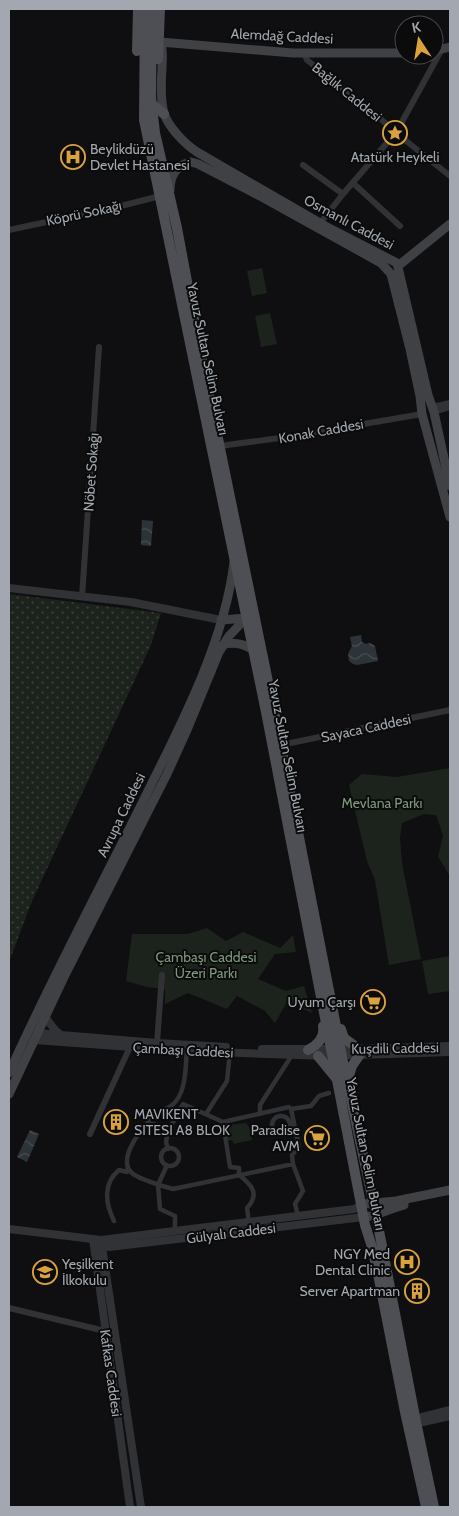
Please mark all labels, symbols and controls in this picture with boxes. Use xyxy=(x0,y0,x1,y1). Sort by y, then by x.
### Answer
north arrow xyxy=(394,15,444,65)
text: K xyxy=(410,18,423,37)
street label: Alemdağ Caddesi xyxy=(230,24,334,48)
street label: Bağlık Caddesi xyxy=(308,58,386,126)
place icon: Atatürk Heykeli xyxy=(382,120,408,146)
place label: Beylikdüzü Devlet Hastanesi xyxy=(90,140,190,174)
hospital icon: Beylikdüzü Devlet Hastanesi xyxy=(60,144,86,170)
place label: Atatürk Heykeli xyxy=(351,148,439,166)
street label: Osmanlı Caddesi xyxy=(301,191,397,253)
street label: Köprü Sokağı xyxy=(45,196,123,230)
street label: Yavuz Sultan Selim Bulvarı xyxy=(183,280,233,437)
street label: Konak Caddesi xyxy=(277,415,365,447)
street label: Nöbet Sokağı xyxy=(79,432,103,512)
street label: Yavuz Sultan Selim Bulvarı xyxy=(264,677,312,834)
street label: Sayaca Caddesi xyxy=(319,710,413,746)
street label: Avrupa Caddesi xyxy=(93,770,149,860)
park label: Mevlana Parkı xyxy=(341,794,423,812)
park label: Çambaşı Caddesi Üzeri Parkı xyxy=(156,948,256,982)
supermarket icon: Uyum Çarşı xyxy=(360,989,386,1015)
place label: Uyum Çarşı xyxy=(288,993,356,1011)
street label: Çambaşı Caddesi xyxy=(132,1038,234,1062)
street label: Kuşdili Caddesi xyxy=(351,1038,439,1058)
street label: Yavuz Sultan Selim Bulvarı xyxy=(342,1075,390,1232)
place label: MAVIKENT SITESI A8 BLOK xyxy=(134,1105,230,1139)
building icon: MAVIKENT SITESI A8 BLOK xyxy=(103,1109,129,1135)
place label: Paradise AVM xyxy=(251,1121,300,1155)
supermarket icon: Paradise AVM xyxy=(304,1125,330,1151)
street label: Gülyalı Caddesi xyxy=(185,1219,277,1247)
place label: NGY Med Dental Clinic xyxy=(315,1245,390,1279)
hospital icon: NGY Med Dental Clinic xyxy=(394,1249,420,1275)
place label: Yeşilkent İlkokulu xyxy=(61,1255,114,1289)
school or university icon: Yeşilkent İlkokulu xyxy=(32,1259,58,1285)
building icon: Server Apartman xyxy=(404,1278,430,1304)
place label: Server Apartman xyxy=(300,1282,400,1300)
street label: Kafkas Caddesi xyxy=(96,1328,126,1418)

